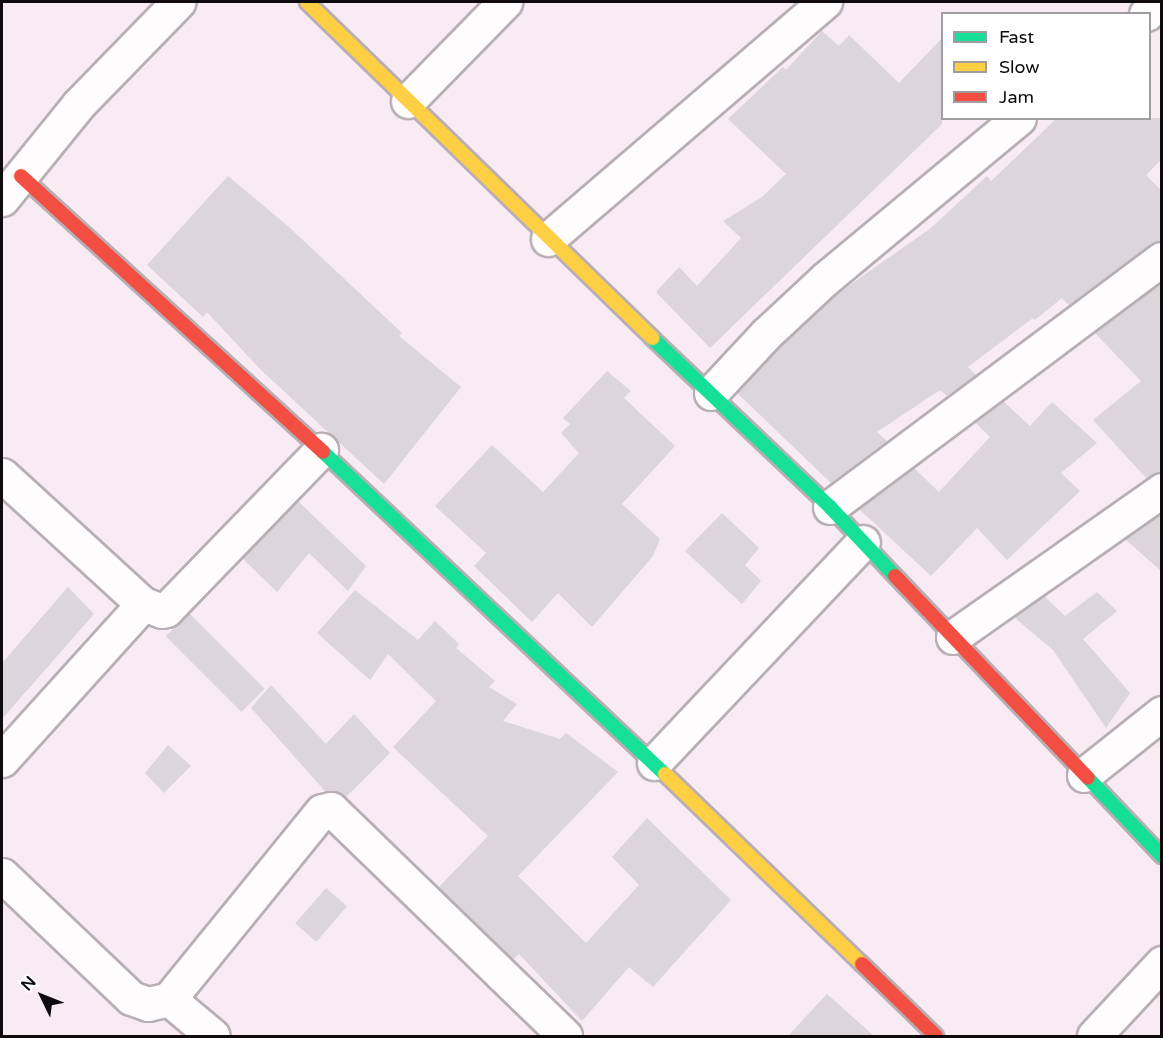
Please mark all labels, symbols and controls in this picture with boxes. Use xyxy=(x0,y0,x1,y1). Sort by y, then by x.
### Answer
legend xyxy=(941,12,1151,120)
text: Fast xyxy=(999,26,1034,48)
text: Slow xyxy=(999,56,1040,78)
text: Jam xyxy=(999,86,1034,108)
north arrow xyxy=(12,966,72,1026)
text: N xyxy=(17,972,41,995)

